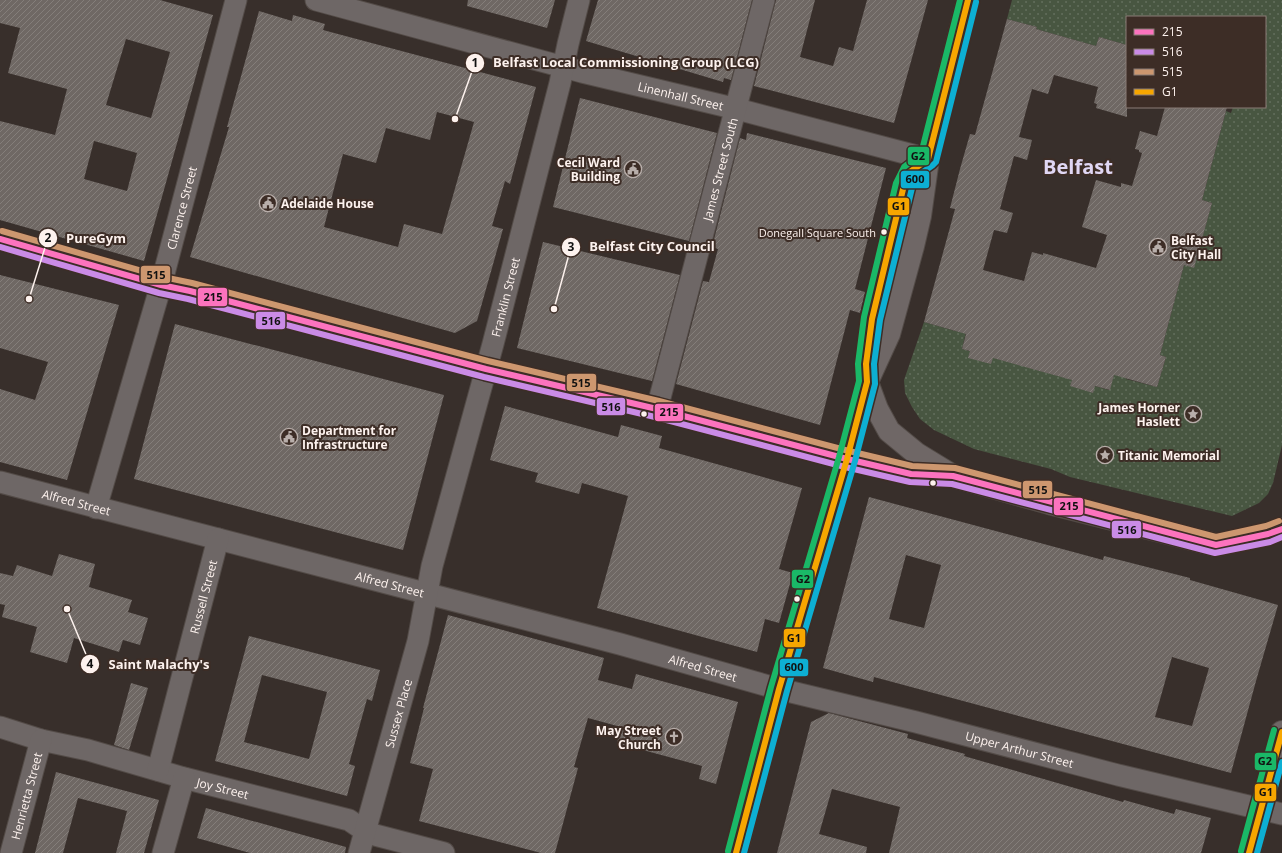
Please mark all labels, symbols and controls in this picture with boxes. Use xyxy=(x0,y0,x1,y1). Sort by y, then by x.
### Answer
legend xyxy=(1126,16,1266,108)
text: 215 xyxy=(1162,23,1183,40)
text: 516 xyxy=(1162,43,1183,60)
callout: Belfast Local Commissioning Group (LCG) xyxy=(465,50,767,75)
text: Belfast Local Commissioning Group (LCG) xyxy=(493,53,759,71)
text: 1 xyxy=(472,54,478,71)
text: 515 xyxy=(1162,63,1183,80)
street label: Linenhall Street xyxy=(636,77,725,114)
text: G1 xyxy=(1162,83,1178,100)
street label: James Street South xyxy=(698,116,741,224)
line badge: G2 xyxy=(907,146,930,166)
text: G2 xyxy=(911,148,925,163)
district label: Belfast xyxy=(1043,153,1113,180)
place label: Cecil Ward Building xyxy=(557,154,620,185)
public building icon: Cecil Ward Building xyxy=(623,159,643,179)
street label: Clarence Street xyxy=(162,164,200,251)
line badge: 600 xyxy=(900,170,930,189)
text: 600 xyxy=(906,171,924,186)
public building icon: Adelaide House xyxy=(258,193,278,213)
place label: Adelaide House xyxy=(281,195,374,212)
line badge: G1 xyxy=(887,197,910,216)
text: G1 xyxy=(892,198,906,213)
place label: Donegall Square South xyxy=(759,225,876,240)
callout: PureGym xyxy=(38,226,134,251)
marker: Donegall Square South xyxy=(879,227,889,237)
text: 2 xyxy=(45,229,52,246)
text: PureGym xyxy=(66,229,126,247)
place label: Belfast City Hall xyxy=(1171,232,1221,263)
callout: Belfast City Council xyxy=(561,234,723,259)
text: Belfast City Council xyxy=(589,237,715,255)
public building icon: Belfast City Hall xyxy=(1148,237,1168,257)
text: 3 xyxy=(568,238,575,255)
street label: Franklin Street xyxy=(487,255,523,339)
line badge: 515 xyxy=(140,265,171,284)
text: 515 xyxy=(147,267,165,282)
line badge: 215 xyxy=(197,287,228,307)
text: 215 xyxy=(204,289,222,304)
line badge: 516 xyxy=(255,311,286,330)
text: 516 xyxy=(262,313,280,328)
line badge: 515 xyxy=(566,373,597,392)
text: 515 xyxy=(572,375,590,390)
line badge: 516 xyxy=(596,397,626,416)
text: 516 xyxy=(602,399,620,414)
place label: James Horner Haslett xyxy=(1097,399,1181,430)
line badge: 215 xyxy=(654,403,684,422)
text: 215 xyxy=(660,404,678,419)
place icon: James Horner Haslett xyxy=(1183,404,1203,424)
unlabelled marker xyxy=(639,409,649,419)
place label: Department for Infrastructure xyxy=(302,422,397,453)
public building icon: Department for Infrastructure xyxy=(279,427,299,447)
place icon: Titanic Memorial xyxy=(1095,445,1115,465)
place label: Titanic Memorial xyxy=(1118,447,1220,464)
unlabelled marker xyxy=(928,478,938,488)
line badge: 515 xyxy=(1022,480,1053,499)
text: 515 xyxy=(1029,482,1047,497)
street label: Alfred Street xyxy=(40,485,113,519)
line badge: 215 xyxy=(1053,497,1084,516)
text: 215 xyxy=(1060,498,1078,513)
line badge: 516 xyxy=(1111,520,1142,539)
text: 516 xyxy=(1118,522,1136,537)
street label: Russell Street xyxy=(185,558,221,636)
street label: Alfred Street xyxy=(354,567,426,601)
line badge: G2 xyxy=(791,569,814,589)
text: G2 xyxy=(796,571,810,586)
unlabelled marker xyxy=(792,594,802,604)
line badge: G1 xyxy=(783,628,806,648)
text: G1 xyxy=(787,630,801,645)
street label: Alfred Street xyxy=(667,650,739,685)
callout: Saint Malachy's xyxy=(80,652,217,677)
text: 4 xyxy=(87,655,94,672)
text: Saint Malachy's xyxy=(108,655,210,673)
line badge: 600 xyxy=(779,658,809,677)
text: 600 xyxy=(785,659,803,674)
street label: Sussex Place xyxy=(380,677,416,750)
place label: May Street Church xyxy=(596,722,661,753)
church icon: May Street Church xyxy=(664,727,684,747)
street label: Upper Arthur Street xyxy=(964,727,1076,772)
street label: Henrietta Street xyxy=(6,751,46,841)
line badge: G2 xyxy=(1254,752,1277,771)
text: G2 xyxy=(1258,753,1272,768)
street label: Joy Street xyxy=(194,773,251,803)
line badge: G1 xyxy=(1254,783,1277,802)
text: G1 xyxy=(1259,784,1273,799)

